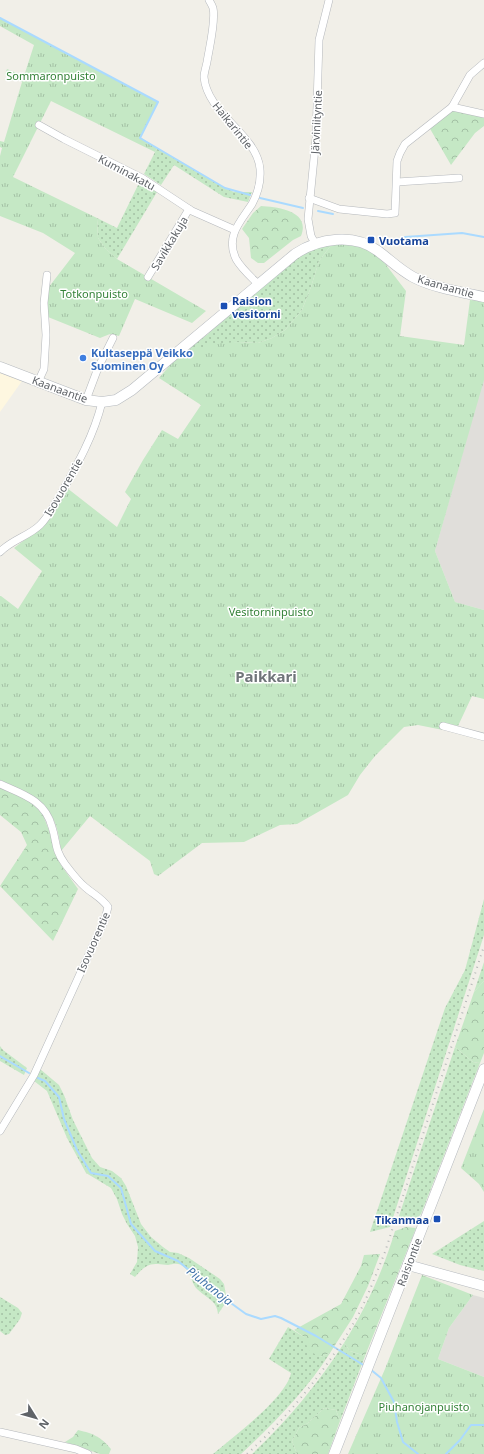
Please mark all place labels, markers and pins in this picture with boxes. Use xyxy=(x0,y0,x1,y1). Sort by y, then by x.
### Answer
place label: Vuotama xyxy=(379,233,429,248)
marker: Vuotama xyxy=(366,235,376,245)
place label: Raision vesitorni xyxy=(232,293,281,321)
marker: Raision vesitorni xyxy=(219,301,229,311)
place label: Kultaseppä Veikko Suominen Oy xyxy=(91,345,193,373)
marker: Kultaseppä Veikko Suominen Oy xyxy=(78,353,88,363)
place label: Tikanmaa xyxy=(375,1212,429,1227)
marker: Tikanmaa xyxy=(432,1214,442,1224)

